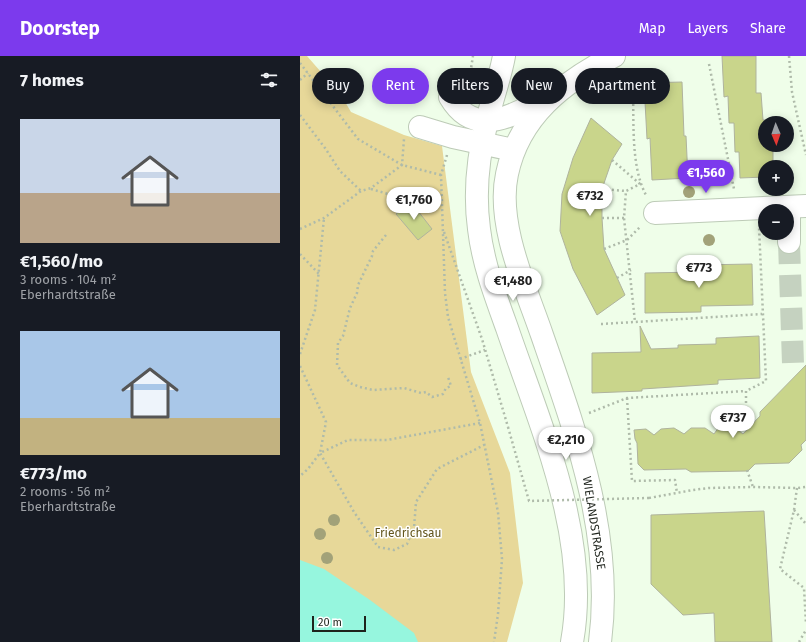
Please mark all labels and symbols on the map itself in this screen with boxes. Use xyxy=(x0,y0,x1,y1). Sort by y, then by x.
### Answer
north arrow xyxy=(758,116,794,152)
pin: €1,560 xyxy=(673,160,739,194)
pin: €732 xyxy=(566,183,614,217)
pin: €1,760 xyxy=(381,187,447,221)
pin: €773 xyxy=(675,255,723,289)
pin: €1,480 xyxy=(480,268,546,302)
pin: €737 xyxy=(709,405,757,439)
pin: €2,210 xyxy=(533,427,599,461)
street label: WIELANDSTRASSE xyxy=(580,475,608,571)
park label: Friedrichsau xyxy=(375,526,442,540)
scale bar xyxy=(312,614,366,633)

